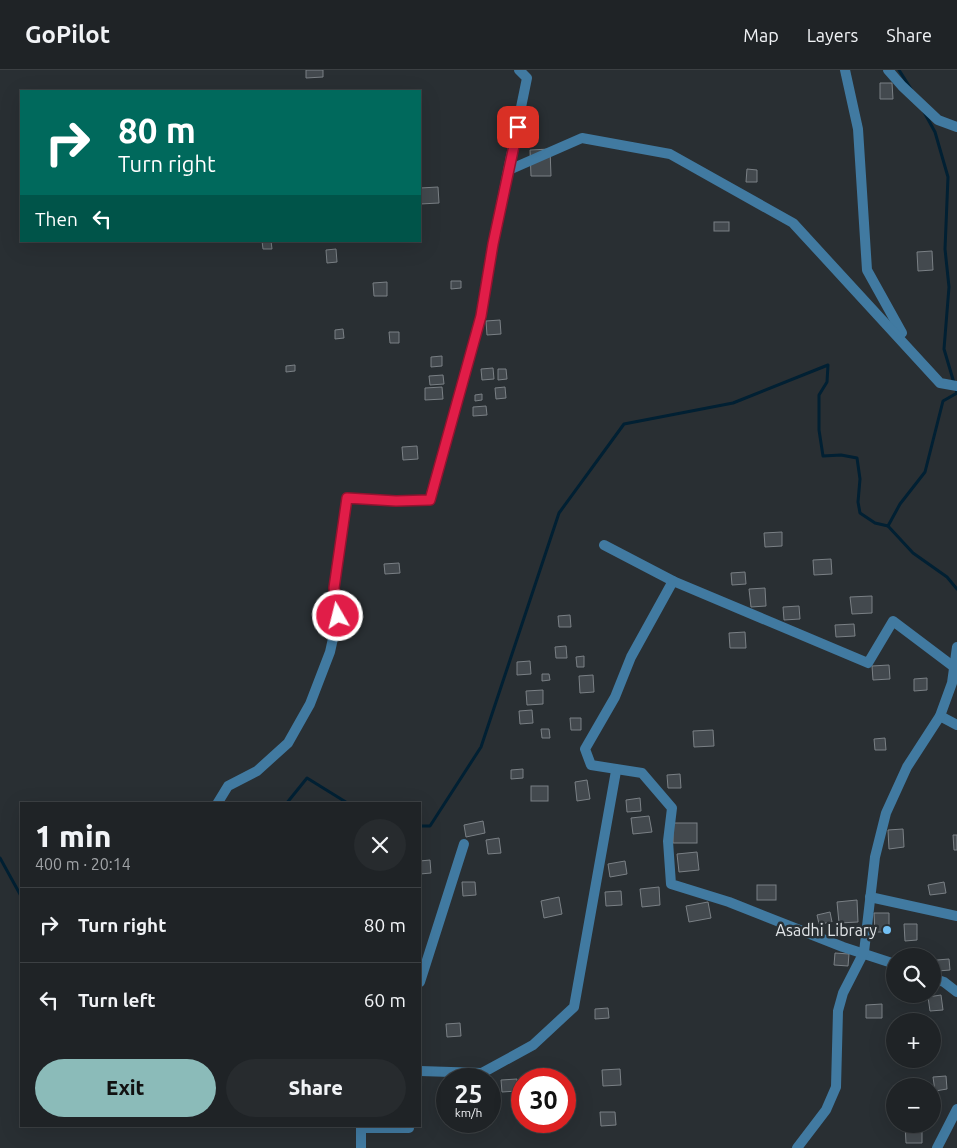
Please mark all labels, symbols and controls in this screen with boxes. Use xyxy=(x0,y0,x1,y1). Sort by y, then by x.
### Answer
text: GoPilot xyxy=(25,21,110,48)
text: Map xyxy=(743,25,779,45)
text: Layers xyxy=(807,25,858,45)
text: Share xyxy=(886,25,932,45)
pin xyxy=(497,106,539,148)
icon: right xyxy=(35,110,100,175)
text: 80 m xyxy=(118,110,196,150)
icon: arrive xyxy=(504,113,532,141)
text: Turn right xyxy=(118,151,216,176)
icon: left xyxy=(88,205,116,233)
text: Then xyxy=(35,208,78,230)
position arrow xyxy=(311,589,363,641)
text: 1 min xyxy=(35,819,111,853)
button: close xyxy=(354,819,406,871)
text: 400 m · 20:14 xyxy=(35,855,131,873)
icon: right xyxy=(35,911,63,939)
text: Turn right xyxy=(78,914,166,936)
text: 80 m xyxy=(364,914,406,936)
place label: Asadhi Library xyxy=(775,921,877,939)
marker: Asadhi Library xyxy=(881,924,893,936)
map controls xyxy=(886,948,941,1133)
button: search xyxy=(886,948,941,1003)
icon: left xyxy=(35,986,63,1014)
text: Turn left xyxy=(78,989,156,1011)
text: 60 m xyxy=(364,989,406,1011)
button: + xyxy=(886,1013,941,1068)
button: Exit xyxy=(35,1059,216,1117)
button: Share xyxy=(226,1059,406,1117)
speed limit sign: 30 xyxy=(511,1068,576,1133)
button: − xyxy=(886,1078,941,1133)
text: 25 xyxy=(454,1080,483,1108)
text: km/h xyxy=(455,1106,482,1119)

